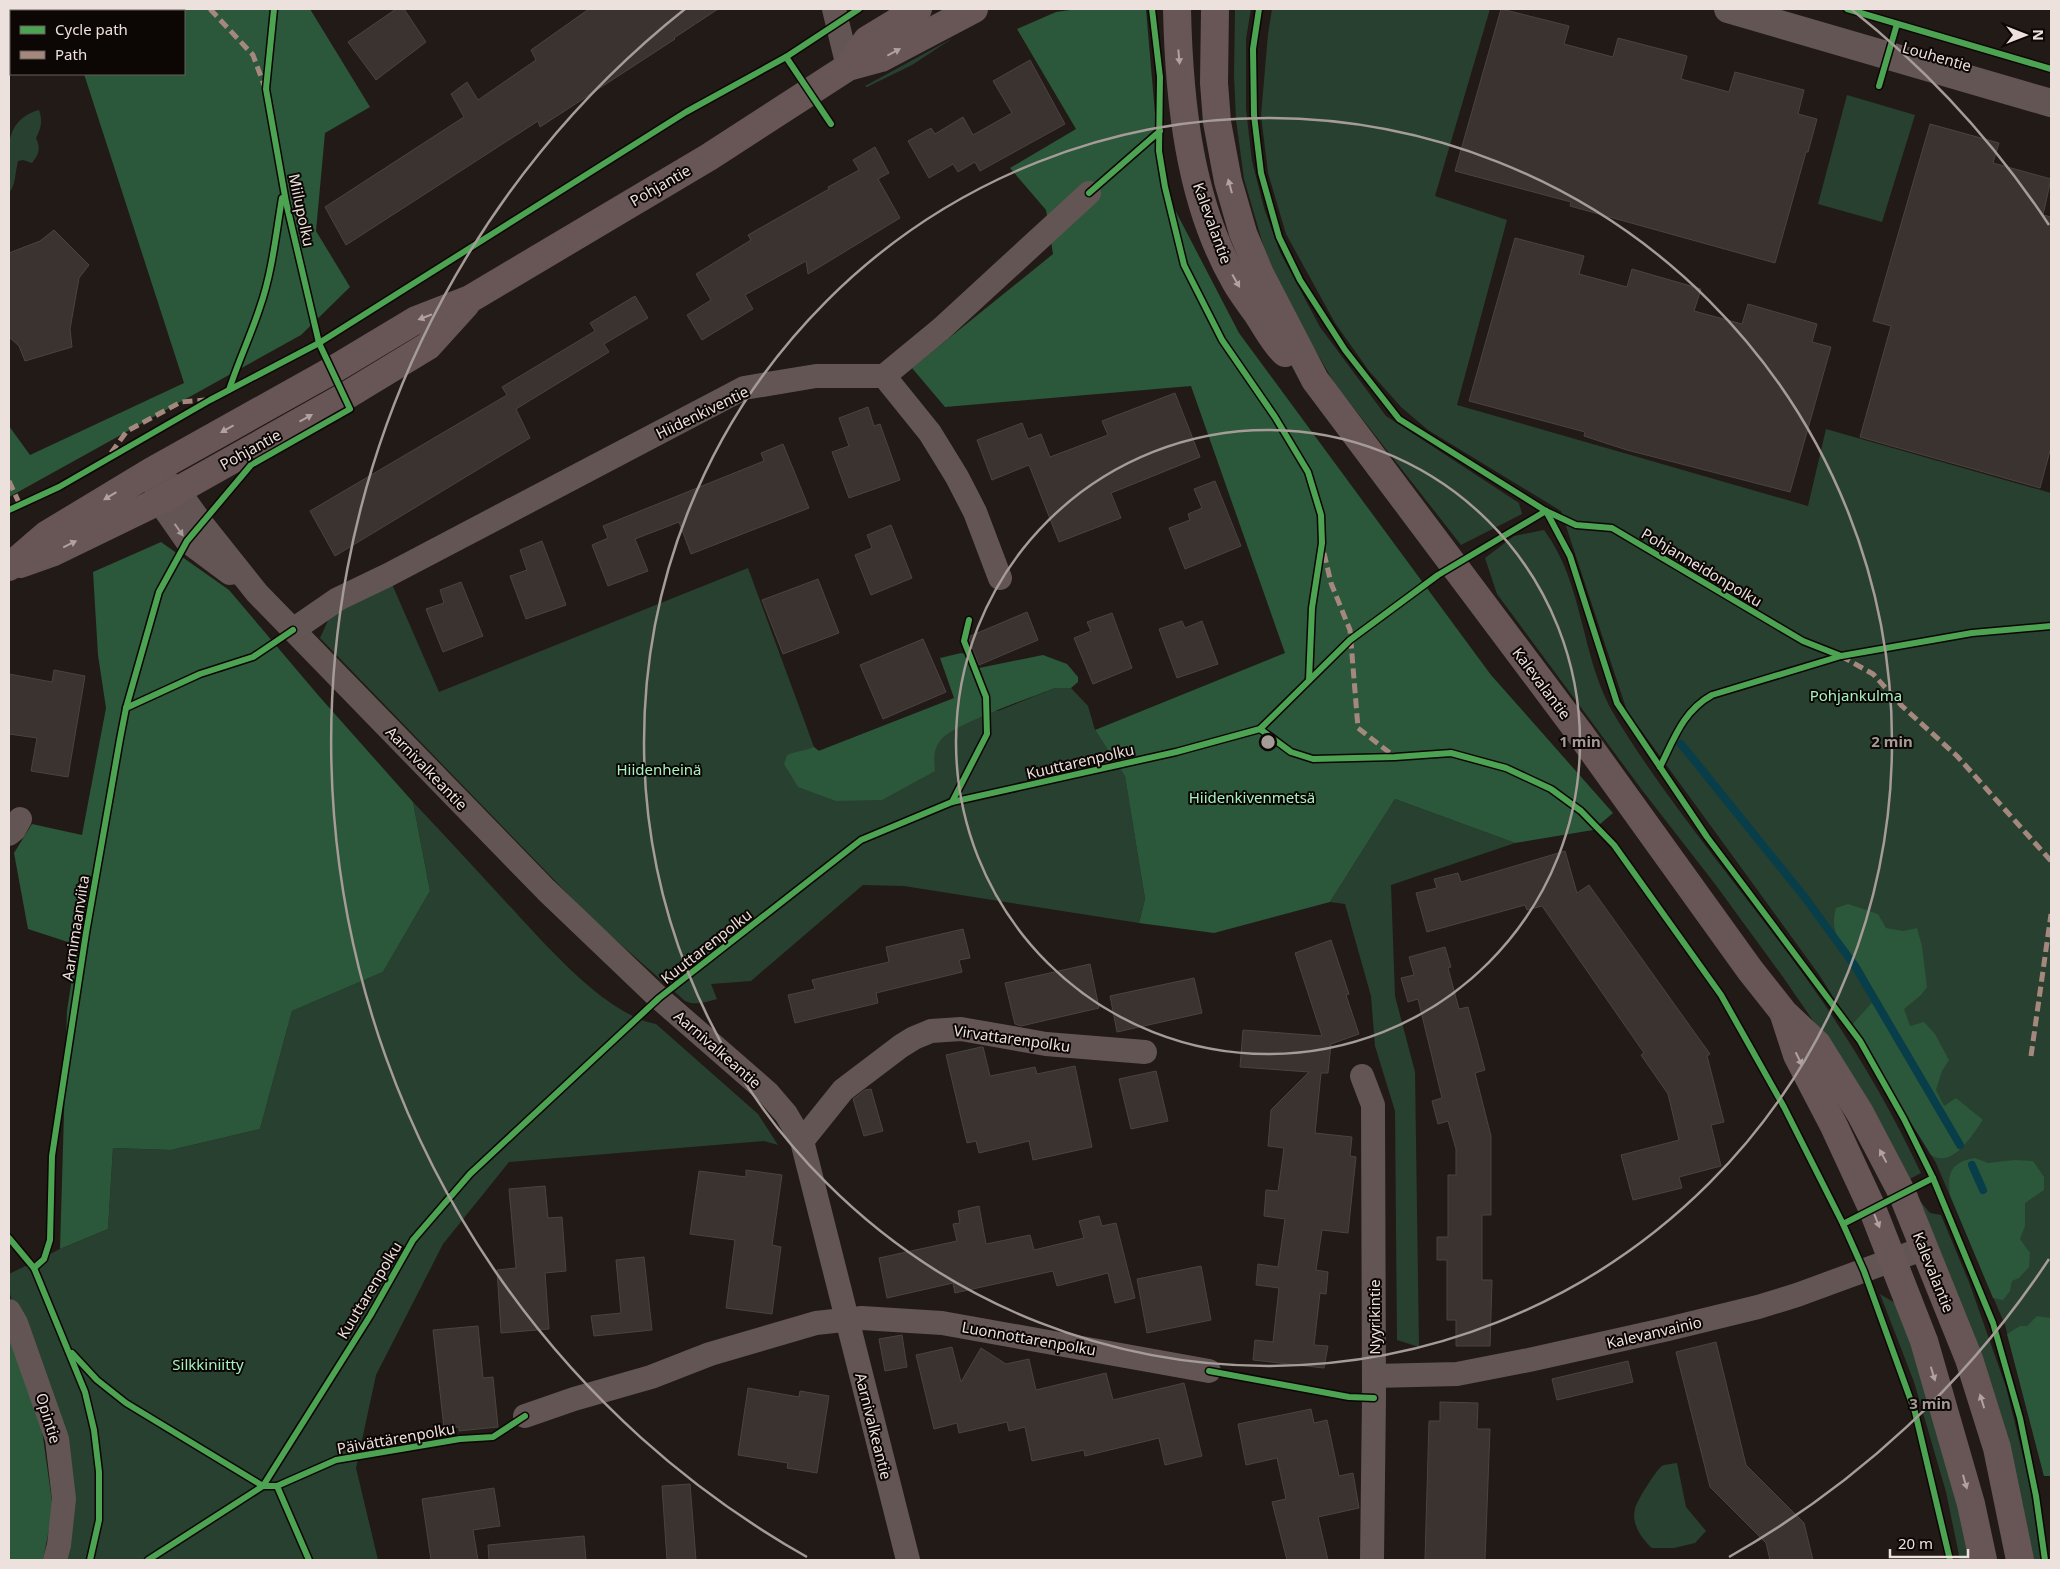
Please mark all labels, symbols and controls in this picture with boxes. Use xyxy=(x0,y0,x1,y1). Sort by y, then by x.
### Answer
legend xyxy=(10,10,185,75)
north arrow xyxy=(2000,10,2050,60)
text: Cycle path xyxy=(55,19,128,39)
text: N xyxy=(2029,29,2048,41)
street label: Louhentie xyxy=(1900,37,1974,75)
text: Path xyxy=(55,44,87,64)
one-way arrow xyxy=(887,47,900,56)
one-way arrow xyxy=(1175,50,1183,66)
street label: Pohjantie xyxy=(626,160,694,210)
street label: Miilupolku xyxy=(285,172,319,248)
one-way arrow xyxy=(1226,179,1234,194)
street label: Kalevalantie xyxy=(1189,180,1237,266)
one-way arrow xyxy=(1231,274,1240,287)
one-way arrow xyxy=(418,313,432,321)
street label: Hiidenkiventie xyxy=(652,381,752,443)
one-way arrow xyxy=(299,414,313,422)
street label: Pohjantie xyxy=(216,424,284,474)
one-way arrow xyxy=(219,425,234,433)
one-way arrow xyxy=(103,491,116,500)
one-way arrow xyxy=(174,523,185,536)
street label: Pohjanneidonpolku xyxy=(1638,523,1766,611)
one-way arrow xyxy=(63,540,78,548)
street label: Kalevalantie xyxy=(1508,643,1576,723)
park label: Pohjankulma xyxy=(1810,685,1902,705)
street label: Aarnivalkeantie xyxy=(382,722,472,814)
text: 1 min xyxy=(1559,731,1601,751)
text: 2 min xyxy=(1871,731,1913,751)
centre of rings xyxy=(1259,733,1277,751)
street label: Kuuttarenpolku xyxy=(1024,739,1136,783)
park label: Hiidenheinä xyxy=(616,759,702,779)
park label: Hiidenkivenmetsä xyxy=(1189,787,1315,807)
street label: Aarnimaanviita xyxy=(57,874,93,982)
street label: Kuuttarenpolku xyxy=(656,904,756,988)
street label: Aarnivalkeantie xyxy=(670,1006,766,1092)
street label: Virvattarenpolku xyxy=(952,1020,1072,1056)
one-way arrow xyxy=(1796,1052,1804,1066)
one-way arrow xyxy=(1879,1149,1887,1164)
one-way arrow xyxy=(1874,1214,1882,1228)
street label: Kalevalantie xyxy=(1909,1229,1959,1315)
street label: Kuuttarenpolku xyxy=(332,1238,406,1342)
street label: Nyyrikintie xyxy=(1364,1279,1384,1355)
street label: Kalevanvainio xyxy=(1604,1311,1704,1353)
street label: Luonnottarenpolku xyxy=(960,1316,1098,1360)
park label: Silkkiniitty xyxy=(172,1354,244,1374)
one-way arrow xyxy=(1930,1366,1938,1381)
street label: Aarnivalkeantie xyxy=(851,1371,897,1481)
street label: Opintie xyxy=(32,1390,66,1446)
text: 3 min xyxy=(1909,1393,1951,1413)
one-way arrow xyxy=(1978,1394,1986,1409)
street label: Päivättärenpolku xyxy=(335,1418,457,1458)
one-way arrow xyxy=(1962,1475,1970,1490)
scale bar xyxy=(1890,1526,1968,1558)
text: 20 m xyxy=(1898,1533,1933,1553)

